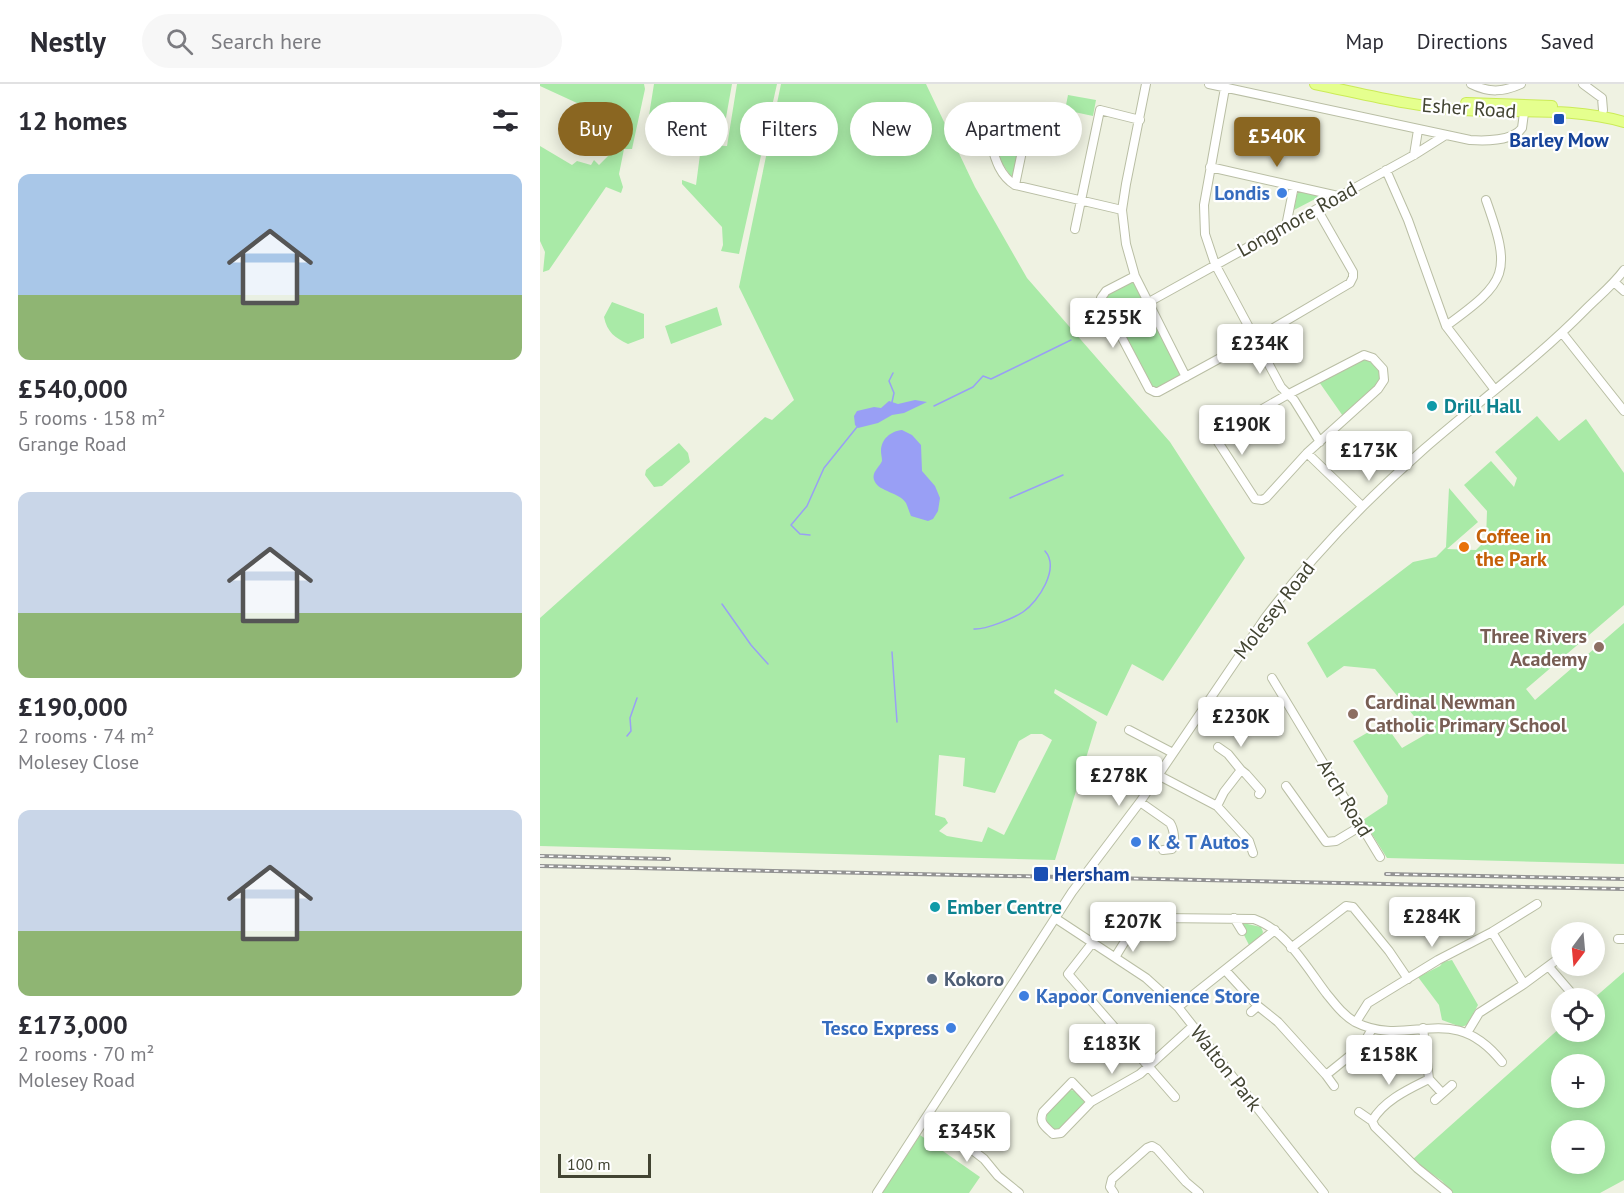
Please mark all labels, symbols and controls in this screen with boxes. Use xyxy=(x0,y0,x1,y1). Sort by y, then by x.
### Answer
search box xyxy=(142,14,562,68)
text: Nestly xyxy=(30,23,106,60)
icon: search xyxy=(163,25,196,58)
text: Search here xyxy=(211,27,322,55)
text: Map xyxy=(1345,28,1384,55)
text: Directions xyxy=(1417,28,1508,55)
text: Saved xyxy=(1541,28,1594,55)
street label: Esher Road xyxy=(1421,92,1517,124)
chip: Buy xyxy=(558,102,633,156)
chip: Rent xyxy=(645,102,728,156)
chip: Filters xyxy=(740,102,838,156)
chip: New xyxy=(850,102,932,156)
chip: Apartment xyxy=(944,102,1082,156)
text: 12 homes xyxy=(18,104,127,137)
icon: filters xyxy=(489,104,522,137)
marker: Barley Mow xyxy=(1552,112,1566,126)
pin: £540K xyxy=(1235,117,1319,168)
text: £540K xyxy=(1248,123,1306,149)
place label: Barley Mow xyxy=(1509,127,1609,153)
street label: Longmore Road xyxy=(1232,175,1362,263)
place label: Londis xyxy=(1214,180,1270,206)
marker: Londis xyxy=(1275,186,1289,200)
icon: home xyxy=(216,213,324,321)
pin: £255K xyxy=(1071,298,1155,349)
text: £255K xyxy=(1084,304,1142,330)
pin: £234K xyxy=(1218,324,1302,375)
text: £234K xyxy=(1231,330,1289,356)
text: £540,000 xyxy=(18,372,128,405)
place label: Drill Hall xyxy=(1444,393,1521,419)
marker: Drill Hall xyxy=(1425,399,1439,413)
text: 5 rooms · 158 m² xyxy=(18,405,165,431)
pin: £190K xyxy=(1200,405,1284,456)
text: £190K xyxy=(1213,411,1271,437)
text: Grange Road xyxy=(18,431,126,457)
pin: £173K xyxy=(1327,431,1411,482)
text: £173K xyxy=(1340,437,1398,463)
place label: Coffee in the Park xyxy=(1476,523,1551,572)
icon: home xyxy=(216,531,324,639)
marker: Coffee in the Park xyxy=(1457,540,1471,554)
street label: Molesey Road xyxy=(1228,556,1320,664)
place label: Three Rivers Academy xyxy=(1480,623,1587,672)
marker: Three Rivers Academy xyxy=(1592,640,1606,654)
place label: Cardinal Newman Catholic Primary School xyxy=(1365,689,1567,738)
text: £190,000 xyxy=(18,690,128,723)
pin: £230K xyxy=(1199,697,1283,748)
text: £230K xyxy=(1212,703,1270,729)
marker: Cardinal Newman Catholic Primary School xyxy=(1346,707,1360,721)
text: 2 rooms · 74 m² xyxy=(18,723,154,749)
text: Molesey Close xyxy=(18,749,139,775)
street label: Arch Road xyxy=(1312,754,1378,842)
pin: £278K xyxy=(1077,756,1161,807)
text: £278K xyxy=(1090,762,1148,788)
place label: K & T Autos xyxy=(1148,829,1249,855)
marker: K & T Autos xyxy=(1129,835,1143,849)
icon: home xyxy=(216,849,324,957)
place label: Hersham xyxy=(1054,861,1130,887)
marker: Hersham xyxy=(1032,865,1050,883)
place label: Ember Centre xyxy=(947,894,1062,920)
pin: £284K xyxy=(1390,897,1474,948)
marker: Ember Centre xyxy=(928,900,942,914)
pin: £207K xyxy=(1091,902,1175,953)
text: £284K xyxy=(1403,903,1461,929)
text: £207K xyxy=(1104,908,1162,934)
north arrow xyxy=(1551,922,1605,976)
map controls xyxy=(1551,922,1605,1174)
place label: Kokoro xyxy=(944,966,1005,992)
marker: Kokoro xyxy=(925,972,939,986)
place label: Kapoor Convenience Store xyxy=(1036,983,1260,1009)
button: locate xyxy=(1551,988,1605,1042)
marker: Kapoor Convenience Store xyxy=(1017,989,1031,1003)
text: £173,000 xyxy=(18,1008,128,1041)
place label: Tesco Express xyxy=(822,1015,939,1041)
street label: Walton Park xyxy=(1184,1020,1268,1116)
marker: Tesco Express xyxy=(944,1021,958,1035)
pin: £183K xyxy=(1070,1024,1154,1075)
text: £183K xyxy=(1083,1030,1141,1056)
pin: £158K xyxy=(1347,1035,1431,1086)
text: 2 rooms · 70 m² xyxy=(18,1041,154,1067)
text: £158K xyxy=(1360,1041,1418,1067)
button: + xyxy=(1551,1054,1605,1108)
text: Molesey Road xyxy=(18,1067,135,1093)
pin: £345K xyxy=(925,1112,1009,1163)
text: £345K xyxy=(938,1118,996,1144)
button: − xyxy=(1551,1120,1605,1174)
scale bar xyxy=(558,1151,651,1178)
text: 100 m xyxy=(567,1154,610,1174)

